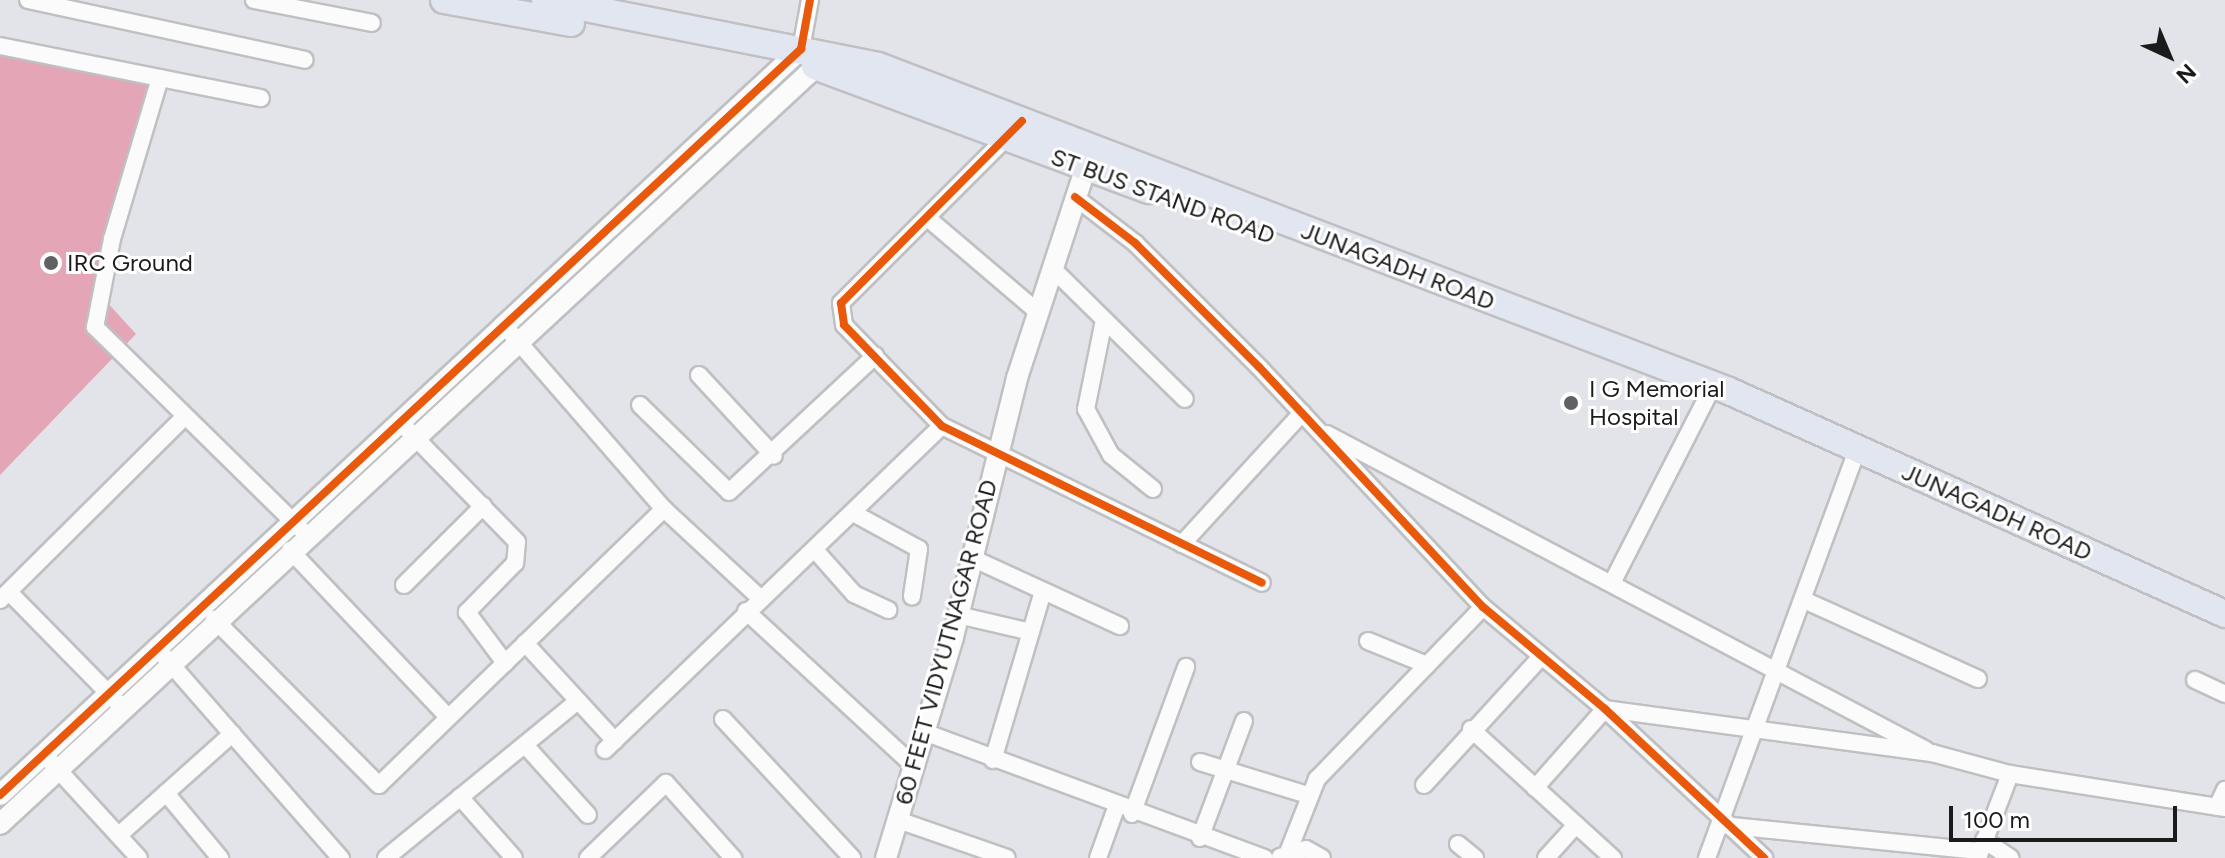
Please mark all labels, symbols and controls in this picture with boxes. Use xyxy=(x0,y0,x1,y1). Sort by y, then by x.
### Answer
north arrow xyxy=(2129,16,2209,96)
text: N xyxy=(2171,58,2202,89)
street label: ST BUS STAND ROAD xyxy=(1047,142,1279,250)
street label: JUNAGADH ROAD xyxy=(1297,216,1499,316)
place label: IRC Ground xyxy=(67,249,193,277)
marker: IRC Ground xyxy=(42,254,60,272)
place label: I G Memorial Hospital xyxy=(1589,375,1725,431)
marker: I G Memorial Hospital xyxy=(1560,392,1582,414)
street label: JUNAGADH ROAD xyxy=(1898,457,2096,567)
street label: 60 FEET VIDYUTNAGAR ROAD xyxy=(889,476,1003,808)
scale bar xyxy=(1953,790,2181,840)
text: 100 m xyxy=(1963,805,2030,834)

